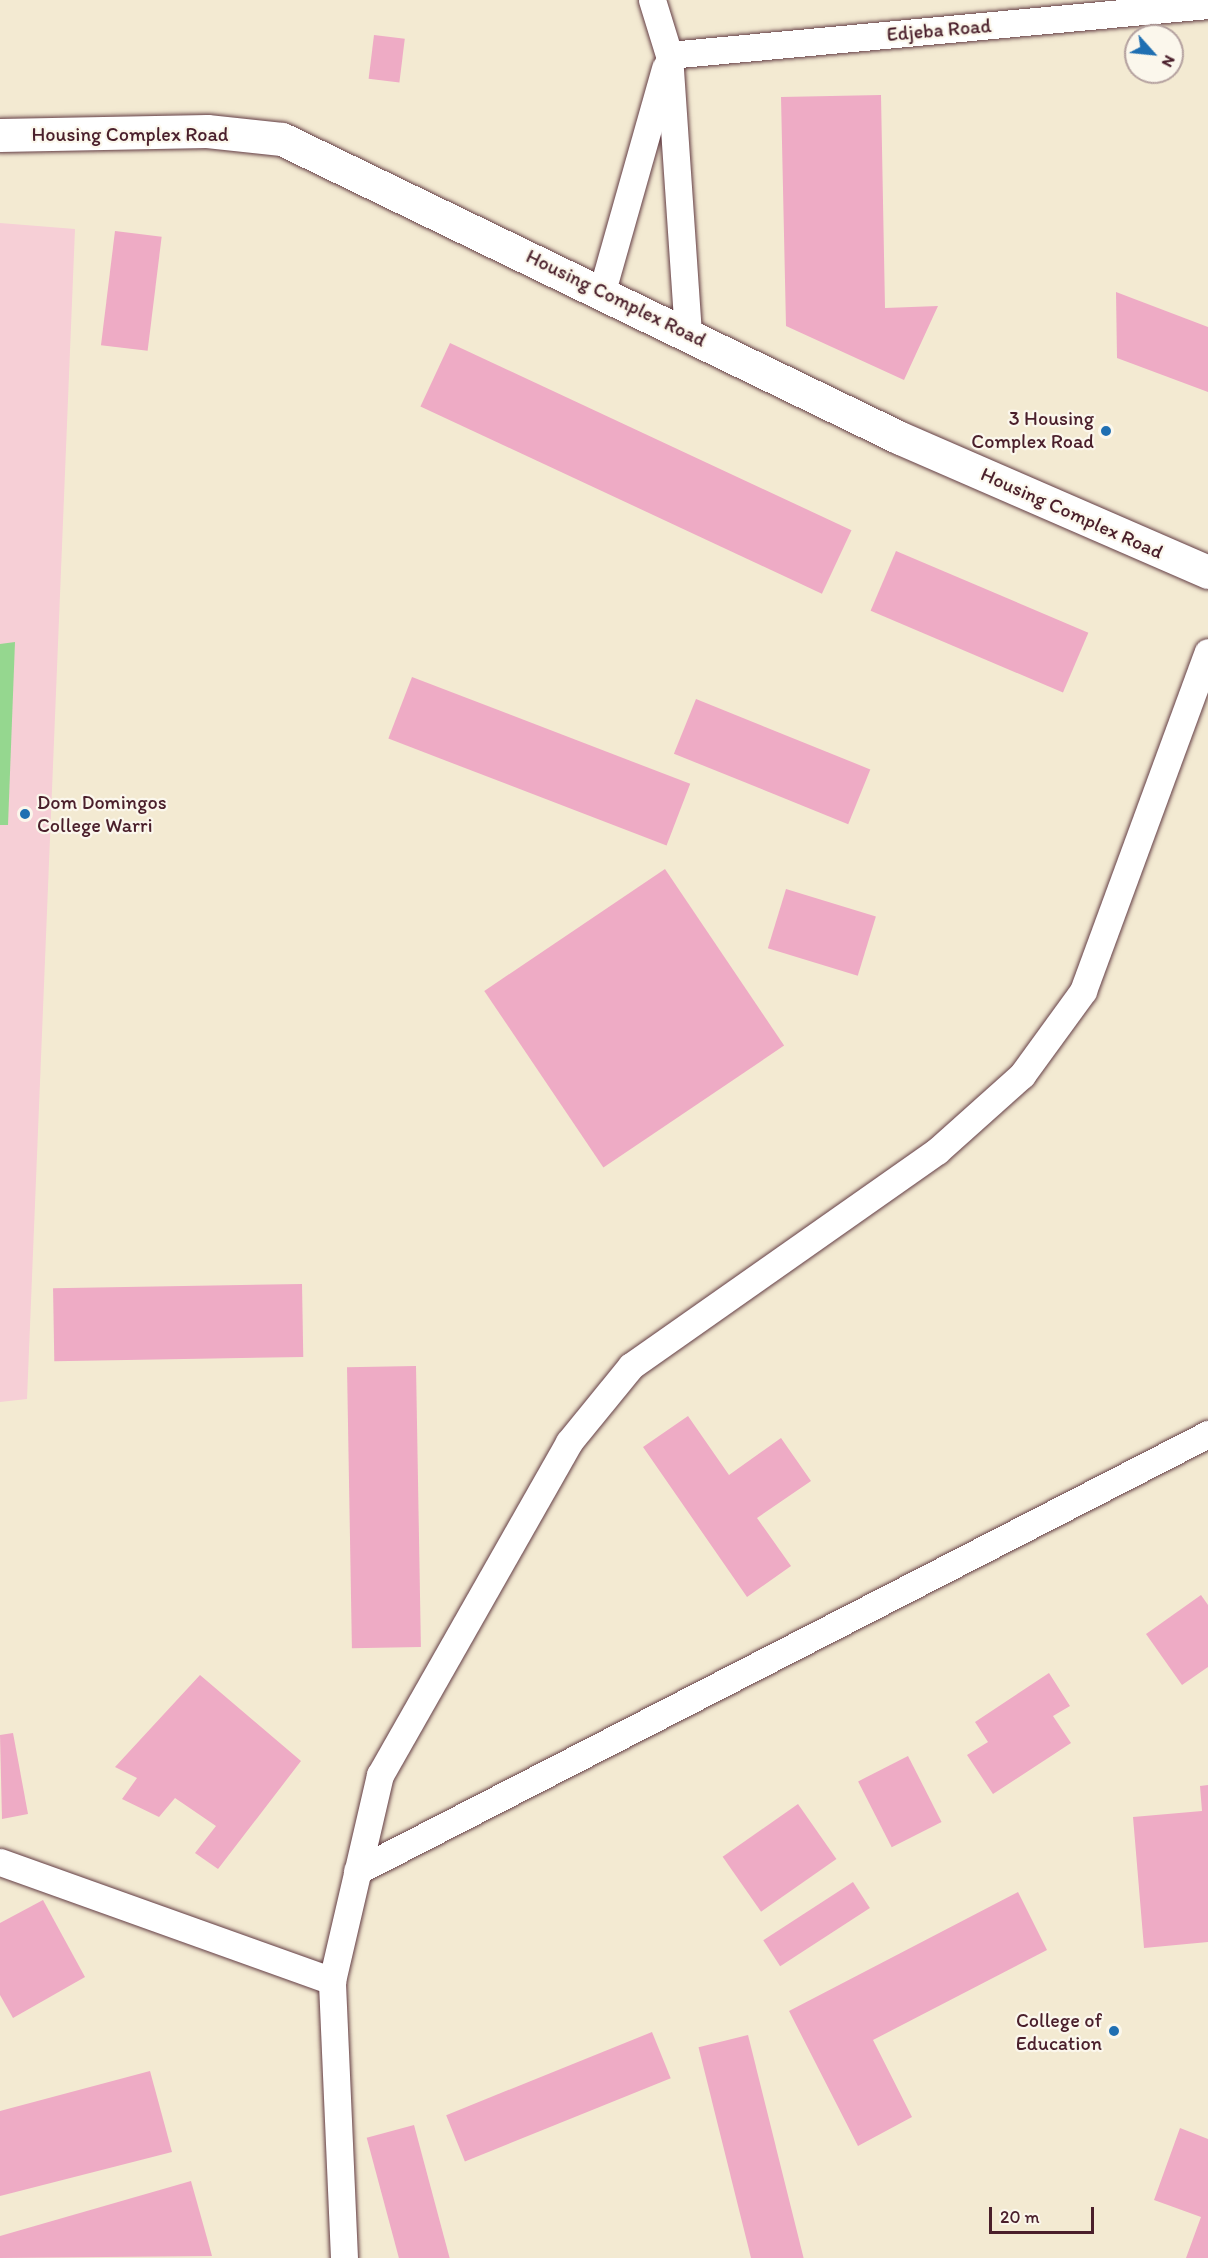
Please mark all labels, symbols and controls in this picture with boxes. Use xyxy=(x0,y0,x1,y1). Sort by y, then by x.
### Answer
street label: Edjeba Road xyxy=(886,13,992,47)
north arrow xyxy=(1124,24,1184,84)
text: N xyxy=(1158,52,1180,71)
street label: Housing Complex Road xyxy=(32,122,228,146)
street label: Housing Complex Road xyxy=(522,244,710,352)
place label: 3 Housing Complex Road xyxy=(972,407,1094,454)
marker: 3 Housing Complex Road xyxy=(1099,424,1113,438)
street label: Housing Complex Road xyxy=(977,462,1167,564)
place label: Dom Domingos College Warri xyxy=(37,790,167,837)
marker: Dom Domingos College Warri xyxy=(18,807,32,821)
place label: College of Education xyxy=(1016,2008,1102,2055)
marker: College of Education xyxy=(1107,2024,1121,2038)
scale bar xyxy=(992,2195,1097,2233)
text: 20 m xyxy=(1000,2206,1040,2228)

